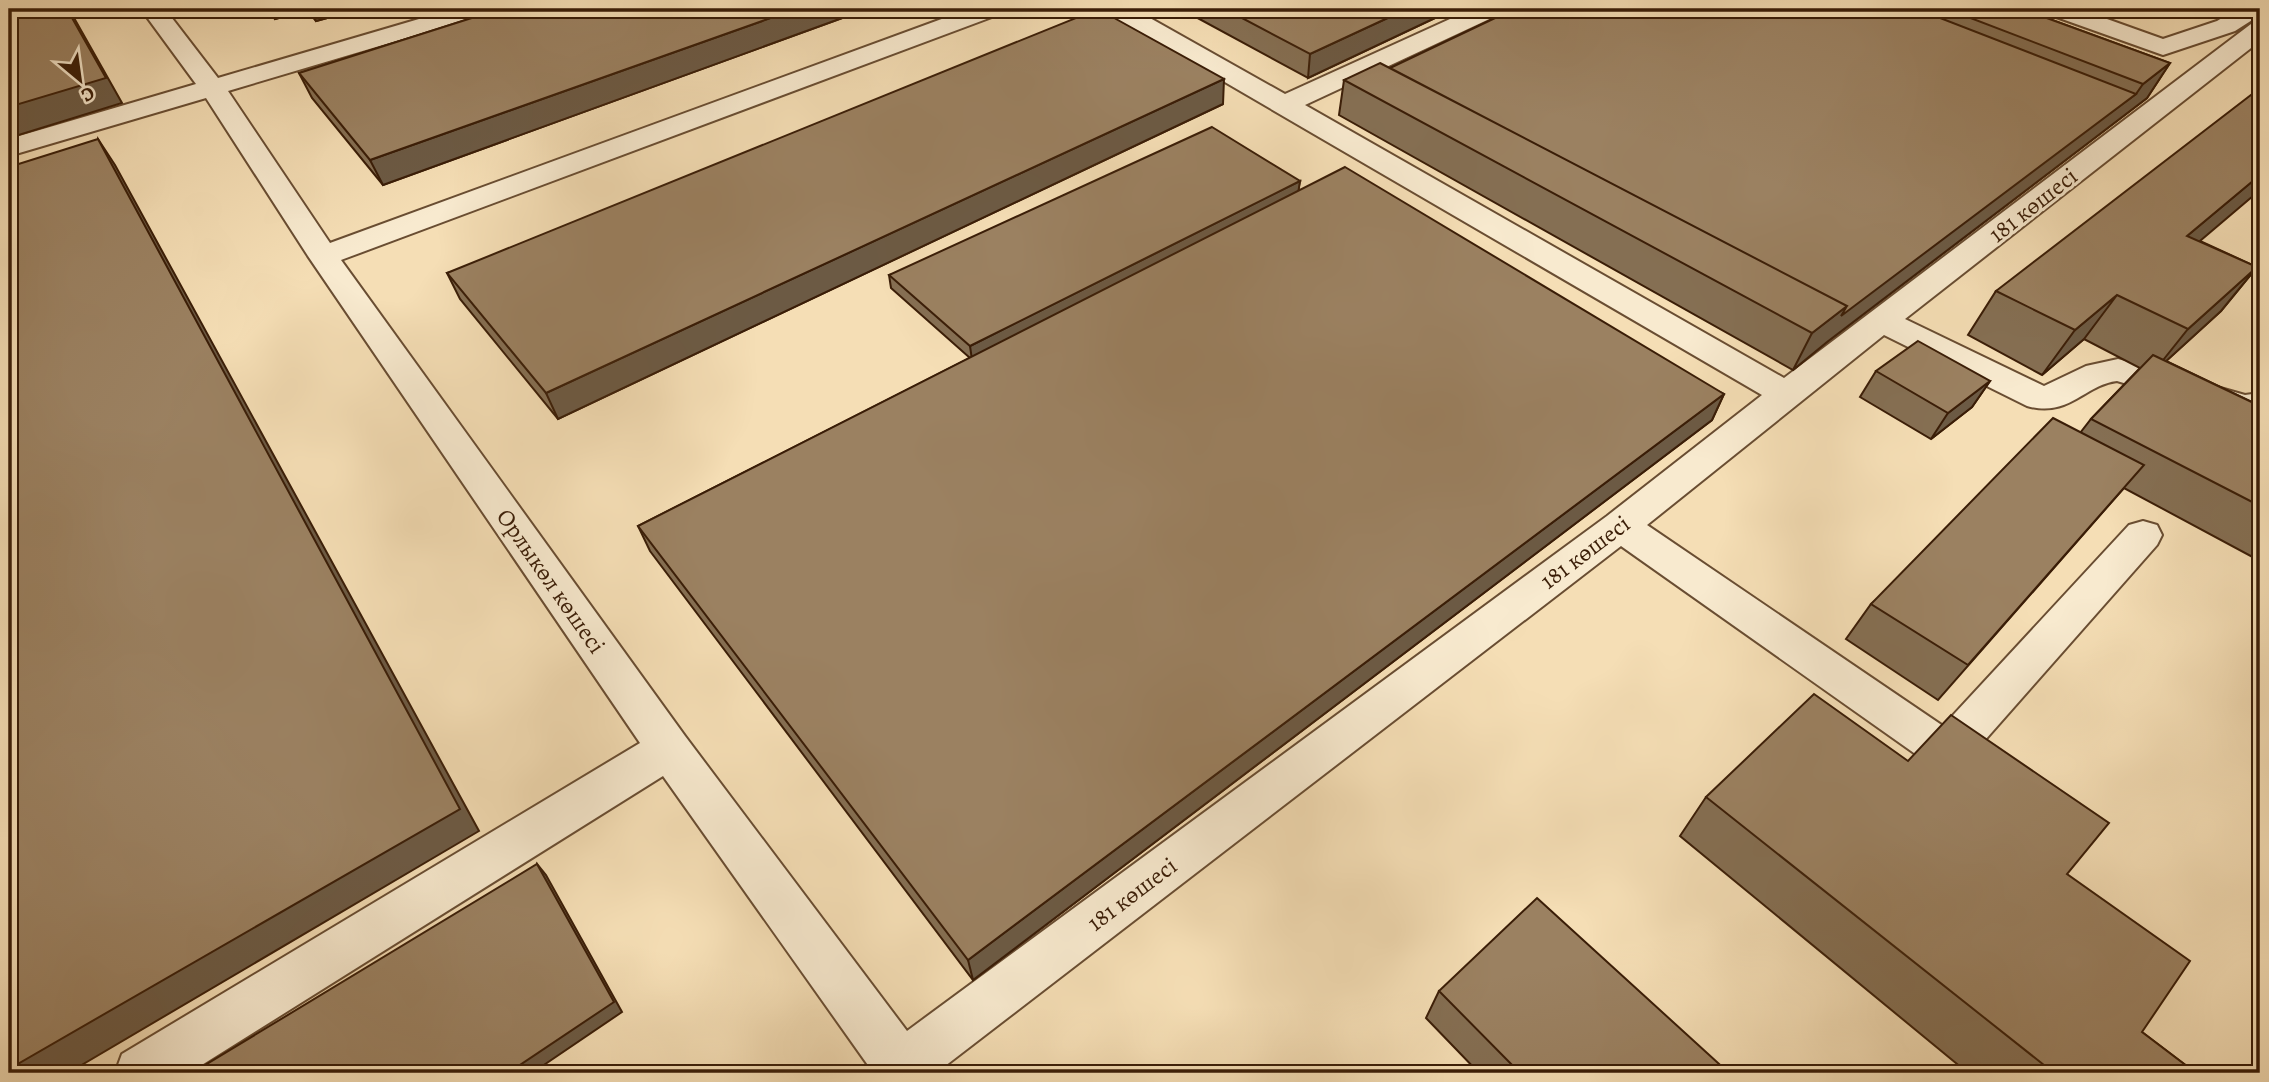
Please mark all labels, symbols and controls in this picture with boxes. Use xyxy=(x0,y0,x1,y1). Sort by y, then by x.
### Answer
north arrow xyxy=(46,46,116,116)
text: С xyxy=(76,80,99,108)
street label: 181 көшесі xyxy=(1982,160,2084,250)
street label: Орлыкөл көшесі xyxy=(489,502,613,660)
street label: 181 көшесі xyxy=(1534,508,1636,596)
street label: 181 көшесі xyxy=(1081,850,1183,938)

